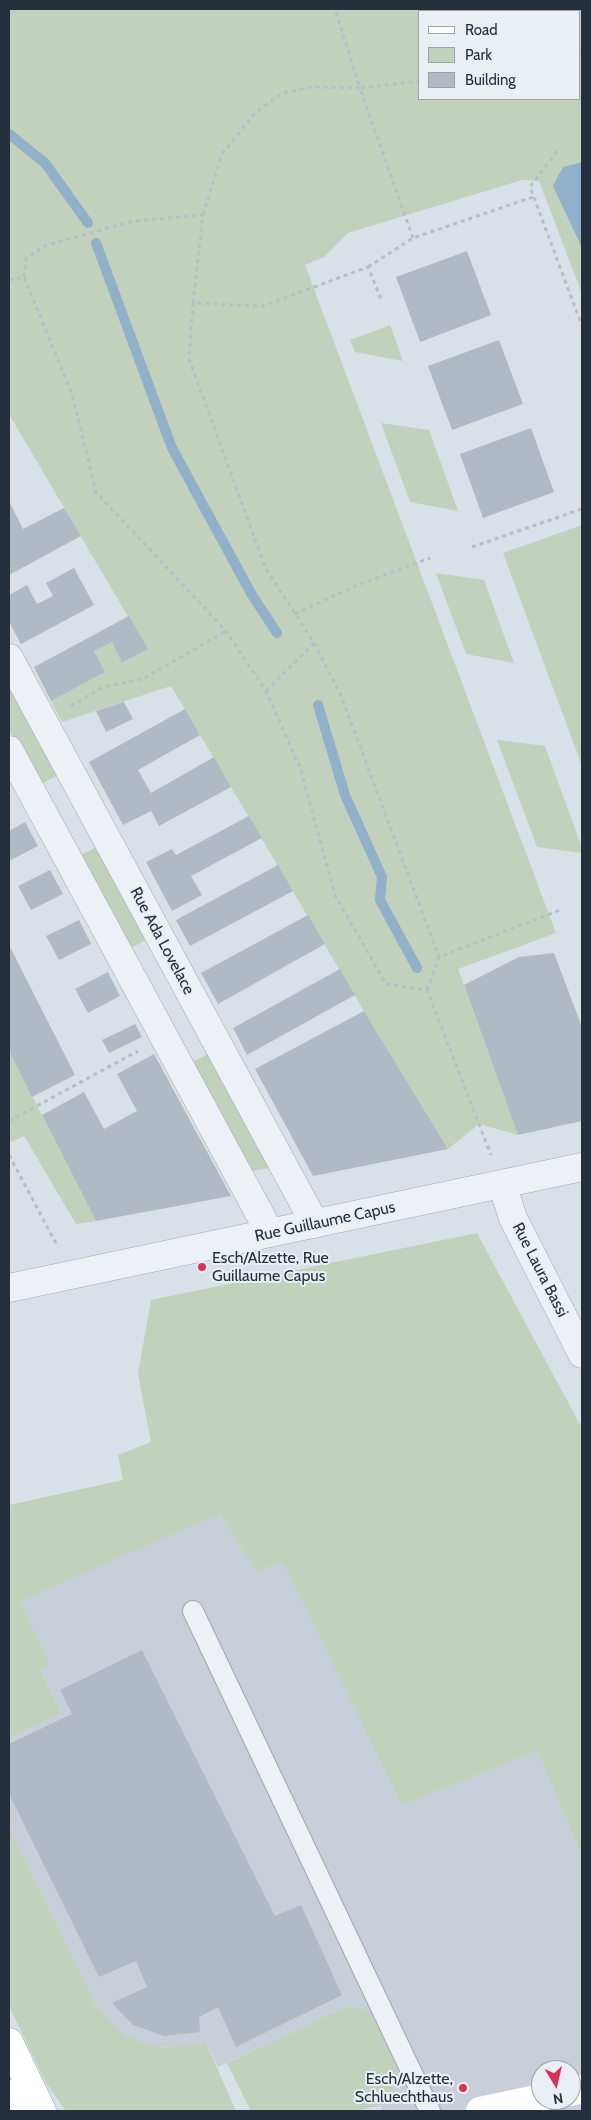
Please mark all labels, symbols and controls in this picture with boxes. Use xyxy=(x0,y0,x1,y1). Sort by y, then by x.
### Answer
legend xyxy=(418,10,581,100)
text: Road xyxy=(465,21,498,39)
text: Park xyxy=(465,46,492,64)
text: Building xyxy=(465,71,516,89)
street label: Rue Ada Lovelace xyxy=(126,884,198,998)
street label: Rue Guillaume Capus xyxy=(253,1198,397,1246)
street label: Rue Laura Bassi xyxy=(508,1219,572,1321)
place label: Esch/Alzette, Rue Guillaume Capus xyxy=(212,1248,329,1286)
marker: Esch/Alzette, Rue Guillaume Capus xyxy=(196,1261,208,1273)
north arrow xyxy=(531,2060,581,2110)
place label: Esch/Alzette, Schluechthaus xyxy=(355,2069,453,2107)
marker: Esch/Alzette, Schluechthaus xyxy=(457,2082,469,2094)
text: N xyxy=(552,2089,564,2108)

